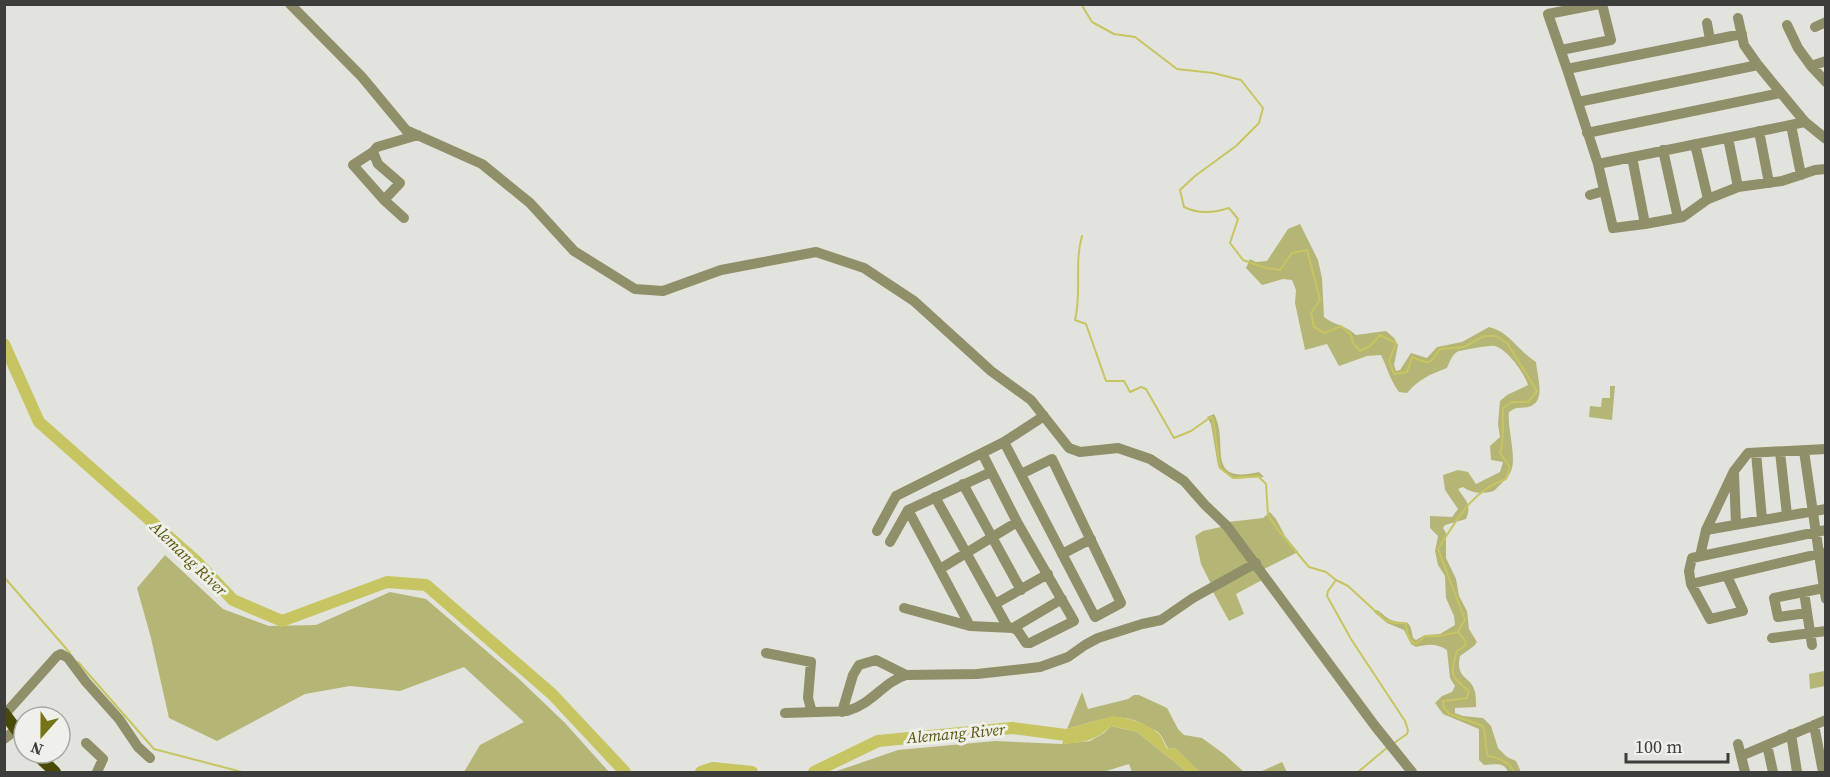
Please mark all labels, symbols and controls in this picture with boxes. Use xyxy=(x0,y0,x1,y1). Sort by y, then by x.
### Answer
water label: Alemang River xyxy=(145,515,233,601)
north arrow xyxy=(12,705,72,765)
water label: Alemang River xyxy=(905,718,1007,748)
scale bar xyxy=(1626,726,1728,764)
text: 100 m xyxy=(1635,734,1682,759)
text: N xyxy=(27,737,46,761)

